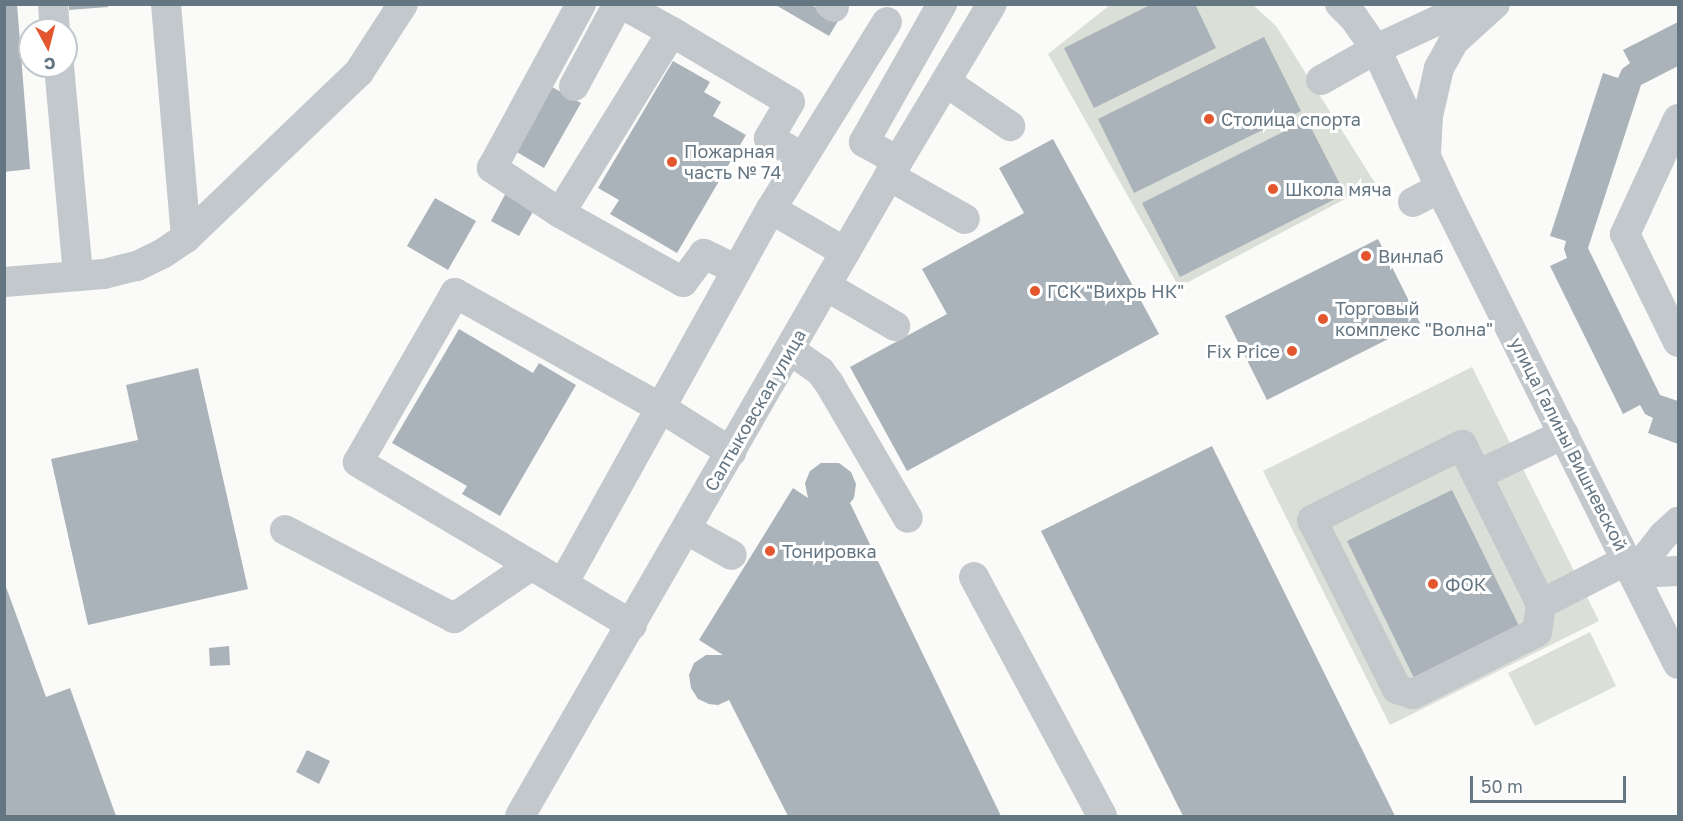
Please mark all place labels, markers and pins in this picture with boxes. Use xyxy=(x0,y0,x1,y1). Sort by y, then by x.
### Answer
place label: Столица спорта xyxy=(1221,108,1361,130)
marker: Столица спорта xyxy=(1202,112,1216,126)
place label: Пожарная часть № 74 xyxy=(684,141,781,184)
marker: Пожарная часть № 74 xyxy=(665,155,679,169)
place label: Школа мяча xyxy=(1285,178,1392,200)
marker: Школа мяча xyxy=(1266,182,1280,196)
place label: Винлаб xyxy=(1378,245,1443,267)
marker: Винлаб xyxy=(1359,249,1373,263)
place label: ГСК "Вихрь НК" xyxy=(1047,280,1184,302)
marker: ГСК "Вихрь НК" xyxy=(1028,284,1042,298)
place label: Торговый комплекс "Волна" xyxy=(1335,298,1493,340)
marker: Торговый комплекс "Волна" xyxy=(1316,312,1330,326)
place label: Fix Price xyxy=(1206,340,1280,362)
marker: Fix Price xyxy=(1285,344,1299,358)
place label: Тонировка xyxy=(782,540,877,562)
marker: Тонировка xyxy=(763,544,777,558)
place label: ФОК xyxy=(1445,573,1486,595)
marker: ФОК xyxy=(1426,577,1440,591)

